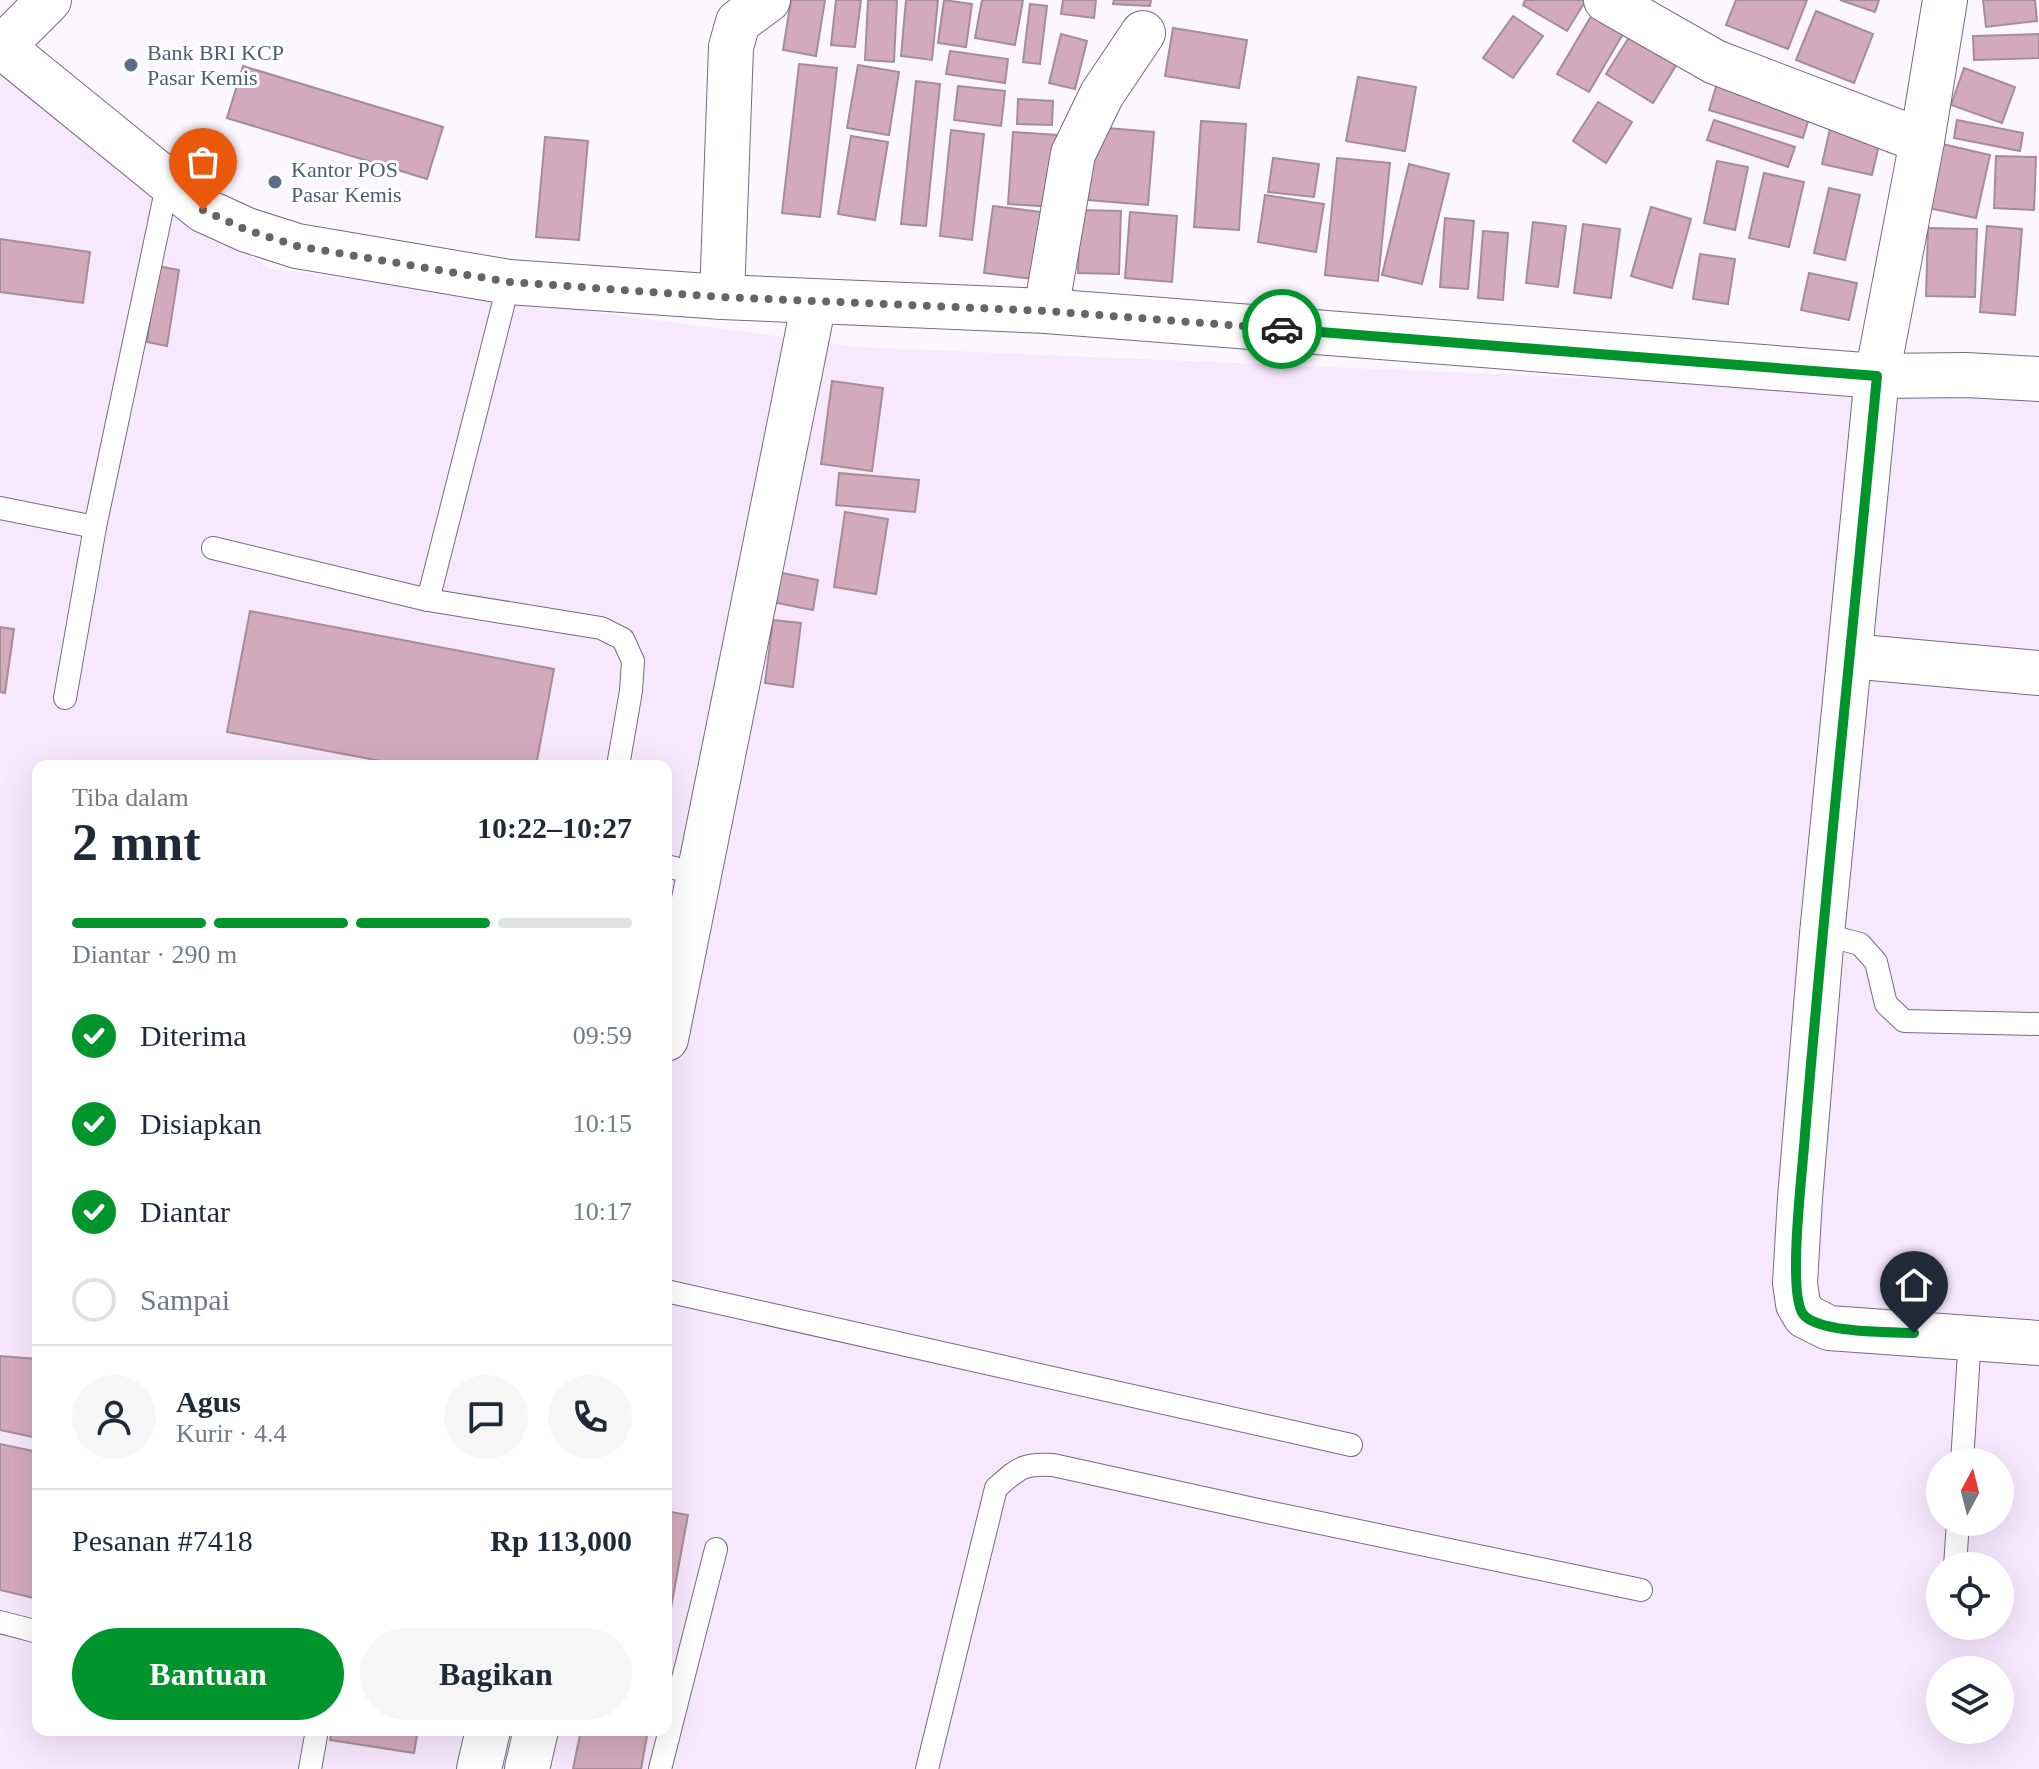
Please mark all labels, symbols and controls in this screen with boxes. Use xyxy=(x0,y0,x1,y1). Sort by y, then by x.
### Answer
place label: Bank BRI KCP Pasar Kemis xyxy=(147,40,284,90)
marker: Bank BRI KCP Pasar Kemis xyxy=(122,56,140,74)
pin xyxy=(169,128,237,210)
icon: bag xyxy=(181,140,225,184)
place label: Kantor POS Pasar Kemis xyxy=(291,157,402,207)
marker: Kantor POS Pasar Kemis xyxy=(266,173,284,191)
courier xyxy=(1242,289,1322,369)
icon: car xyxy=(1260,307,1304,351)
text: Tiba dalam xyxy=(72,783,189,812)
text: 10:22–10:27 xyxy=(477,811,632,844)
text: 2 mnt xyxy=(72,814,201,871)
text: Diantar · 290 m xyxy=(72,940,237,969)
icon: check xyxy=(72,1014,116,1058)
text: Diterima xyxy=(140,1019,247,1052)
text: 09:59 xyxy=(573,1021,632,1050)
icon: check xyxy=(72,1102,116,1146)
text: Disiapkan xyxy=(140,1107,262,1140)
text: 10:15 xyxy=(573,1109,632,1138)
icon: check xyxy=(72,1190,116,1234)
text: Diantar xyxy=(140,1195,230,1228)
text: 10:17 xyxy=(573,1197,632,1226)
pin xyxy=(1880,1251,1948,1333)
icon: home xyxy=(1892,1263,1936,1307)
text: Sampai xyxy=(140,1283,230,1316)
button: person xyxy=(72,1375,156,1459)
button: chat xyxy=(444,1375,528,1459)
button: phone xyxy=(548,1375,632,1459)
text: Agus xyxy=(176,1385,241,1418)
text: Kurir · 4.4 xyxy=(176,1419,286,1448)
north arrow xyxy=(1926,1448,2014,1536)
map controls xyxy=(1926,1448,2014,1744)
text: Pesanan #7418 xyxy=(72,1524,253,1557)
text: Rp 113,000 xyxy=(490,1524,632,1557)
button: locate xyxy=(1926,1552,2014,1640)
button: Bantuan xyxy=(72,1628,344,1720)
button: Bagikan xyxy=(360,1628,632,1720)
button: layers xyxy=(1926,1656,2014,1744)

